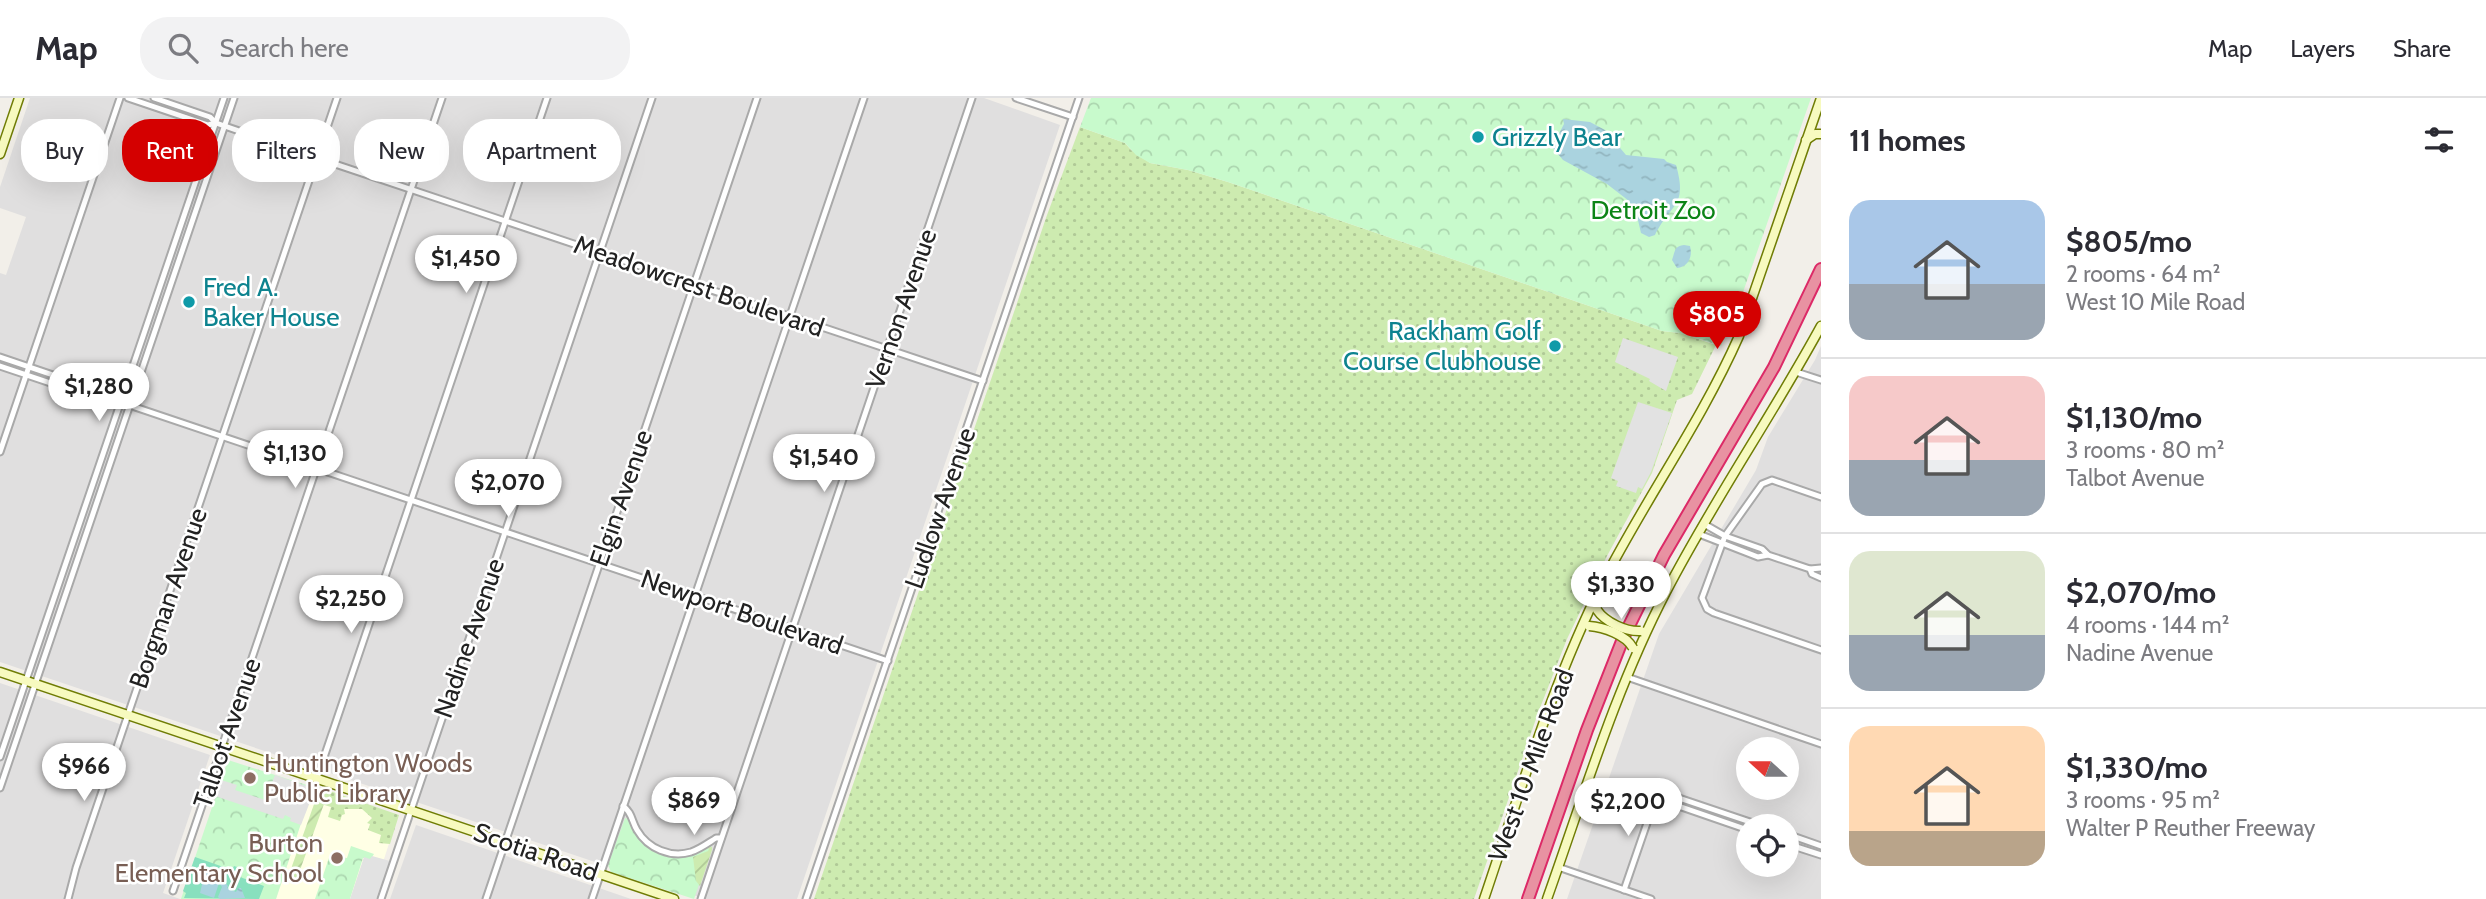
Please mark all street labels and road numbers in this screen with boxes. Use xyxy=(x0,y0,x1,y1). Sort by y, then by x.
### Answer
street label: Vernon Avenue xyxy=(859,225,943,393)
street label: Meadowcrest Boulevard xyxy=(570,228,828,344)
street label: Ludlow Avenue xyxy=(897,423,983,593)
street label: Elgin Avenue xyxy=(583,426,659,570)
street label: Borgman Avenue xyxy=(122,503,214,693)
street label: Nadine Avenue xyxy=(427,554,511,722)
street label: Newport Boulevard xyxy=(637,562,847,662)
street label: Talbot Avenue xyxy=(186,654,268,812)
street label: West 10 Mile Road xyxy=(1481,664,1581,866)
street label: Scotia Road xyxy=(469,816,603,888)

